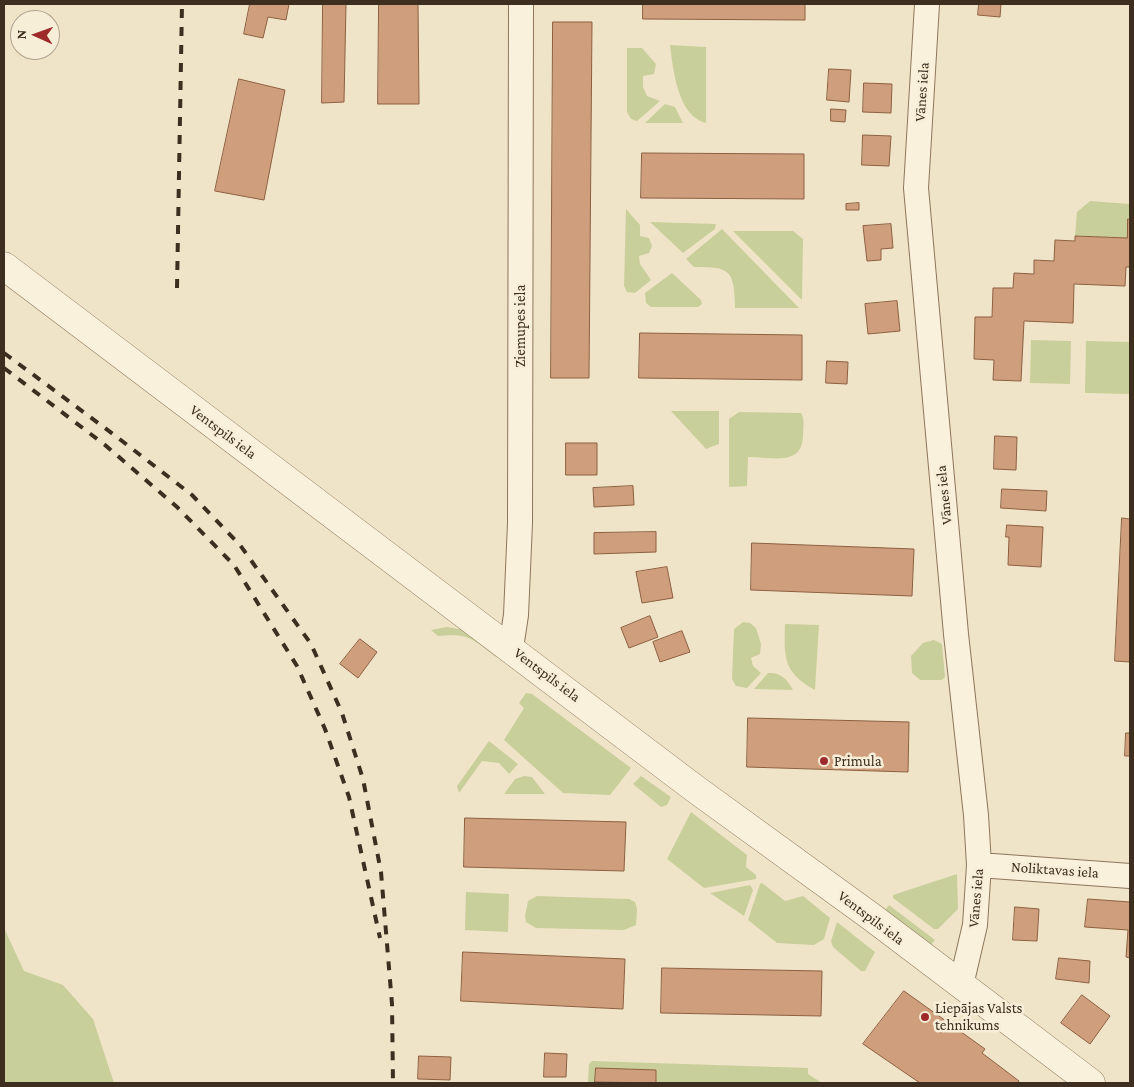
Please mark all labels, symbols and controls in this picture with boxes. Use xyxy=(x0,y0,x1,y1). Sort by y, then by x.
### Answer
north arrow xyxy=(10,10,60,60)
text: N xyxy=(13,29,29,40)
street label: Vānes iela xyxy=(911,62,933,122)
street label: Ziemupes iela xyxy=(511,285,529,367)
street label: Ventspils iela xyxy=(186,401,260,463)
street label: Vānes iela xyxy=(932,464,956,526)
street label: Ventspils iela xyxy=(510,644,584,706)
place label: Primula xyxy=(834,752,882,770)
marker: Primula xyxy=(818,755,830,767)
street label: Noliktavas iela xyxy=(1011,858,1099,882)
street label: Vānes iela xyxy=(964,868,988,928)
street label: Ventspils iela xyxy=(834,887,908,949)
place label: Liepājas Valsts tehnikums xyxy=(935,999,1022,1034)
marker: Liepājas Valsts tehnikums xyxy=(919,1011,931,1023)

